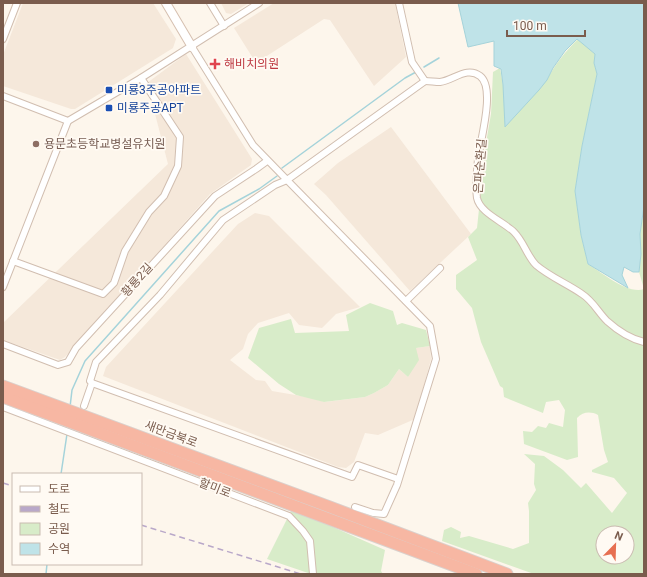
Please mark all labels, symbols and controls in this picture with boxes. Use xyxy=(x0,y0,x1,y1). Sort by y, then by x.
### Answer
scale bar xyxy=(507,12,585,38)
text: 100 m xyxy=(513,19,547,33)
place label: 해비치의원 xyxy=(224,57,279,71)
marker: 해비치의원 xyxy=(209,58,221,70)
place label: 미룡3주공아파트 xyxy=(117,83,201,97)
marker: 미룡3주공아파트 xyxy=(104,85,114,95)
place label: 미룡주공APT xyxy=(117,101,184,115)
marker: 미룡주공APT xyxy=(104,103,114,113)
place label: 용문초등학교병설유치원 xyxy=(44,137,165,151)
street label: 은파순환길 xyxy=(471,138,489,194)
marker: 용문초등학교병설유치원 xyxy=(31,139,41,149)
street label: 황룡2길 xyxy=(118,260,156,300)
street label: 새만금북로 xyxy=(143,418,199,450)
legend xyxy=(12,473,142,565)
street label: 할미로 xyxy=(197,476,233,500)
text: 도로 xyxy=(48,482,70,496)
text: 철도 xyxy=(48,502,70,516)
text: 공원 xyxy=(48,522,70,536)
north arrow xyxy=(595,525,635,565)
text: N xyxy=(613,529,625,544)
text: 수역 xyxy=(48,542,70,556)

